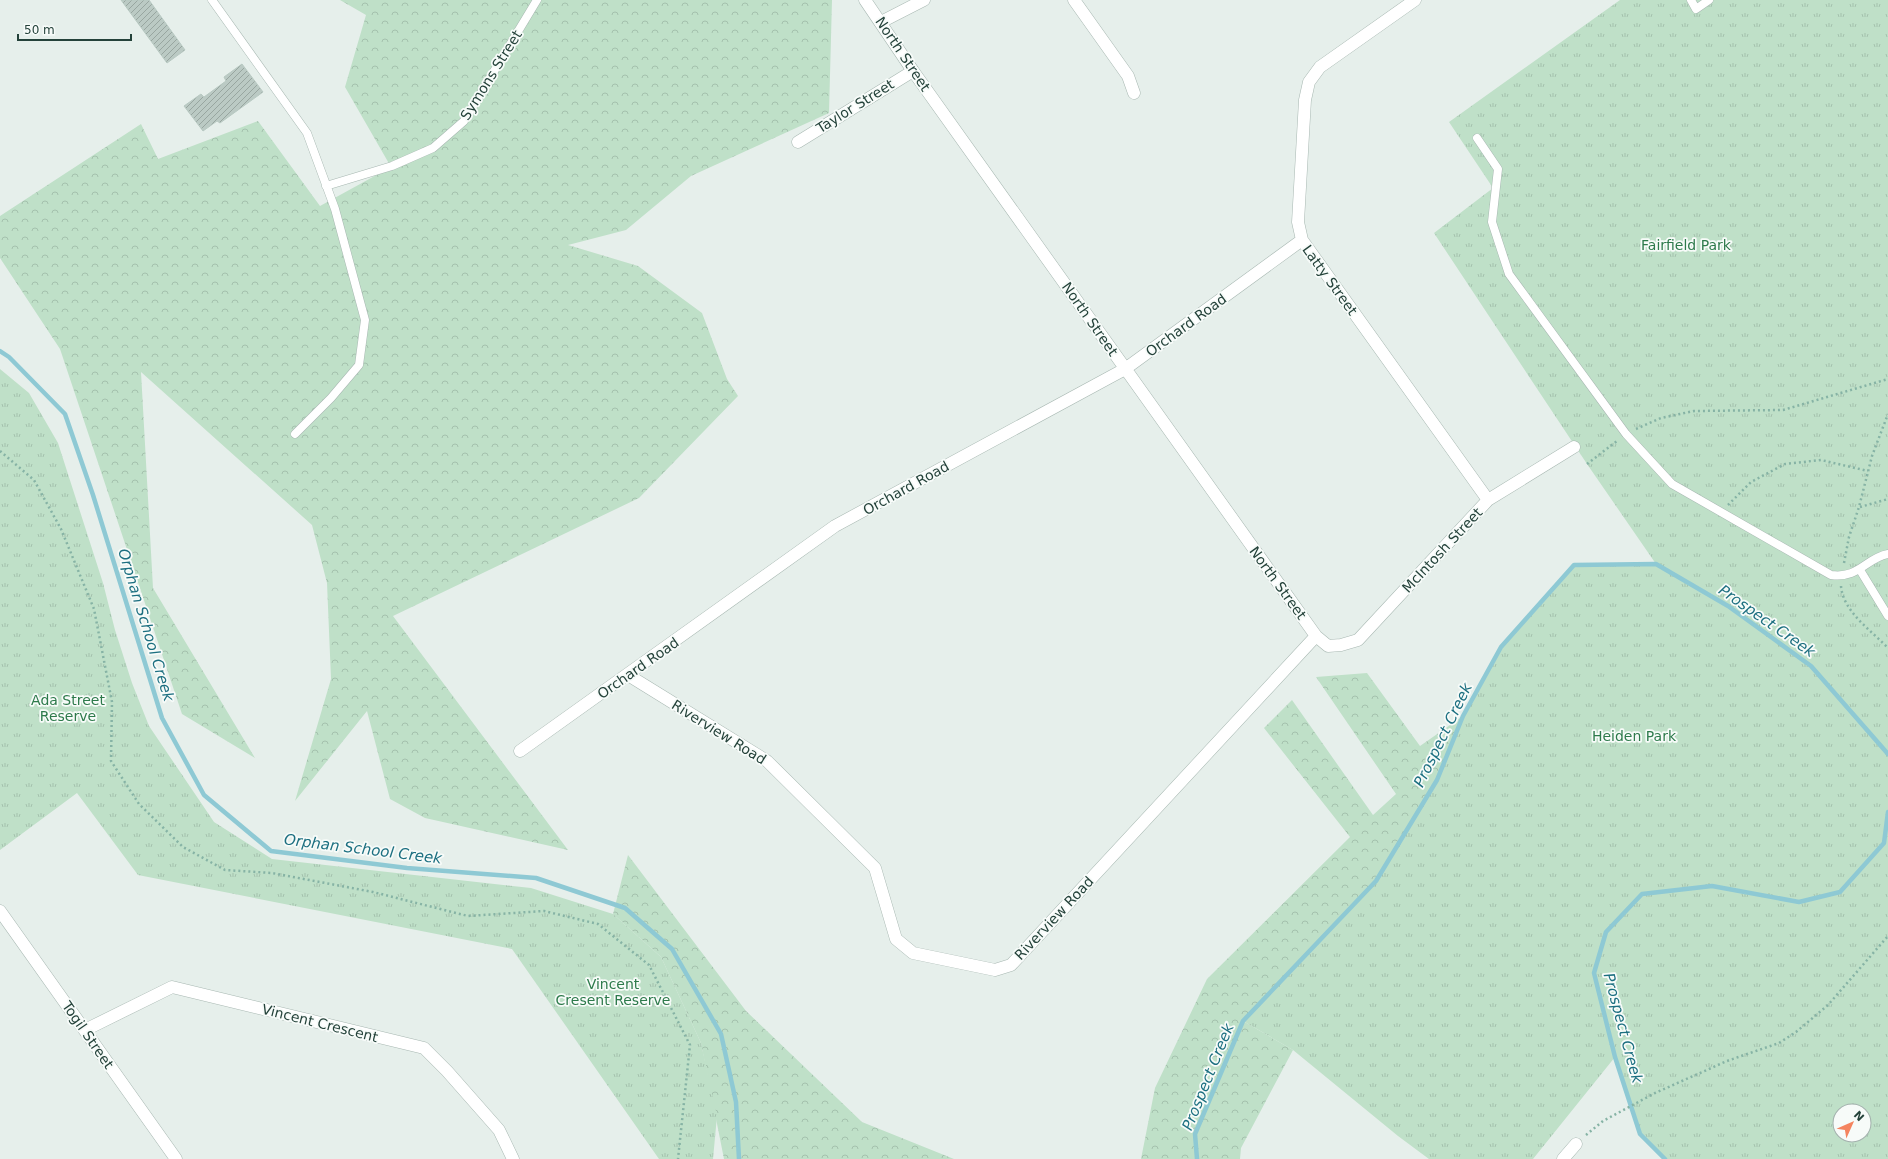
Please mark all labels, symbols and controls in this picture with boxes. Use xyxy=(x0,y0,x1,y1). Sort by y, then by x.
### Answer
street label: North Street xyxy=(872,14,934,95)
scale bar xyxy=(18,16,131,42)
text: 50 m xyxy=(24,23,55,37)
street label: Symons Street xyxy=(457,27,525,123)
street label: Taylor Street xyxy=(812,76,897,137)
park label: Fairfield Park xyxy=(1641,237,1732,253)
street label: Latty Street xyxy=(1299,242,1361,319)
street label: North Street xyxy=(1059,279,1122,359)
street label: Orchard Road xyxy=(1143,290,1229,360)
street label: Orchard Road xyxy=(860,458,952,518)
street label: McIntosh Street xyxy=(1399,504,1486,596)
street label: North Street xyxy=(1246,543,1310,623)
water label: Orphan School Creek xyxy=(114,546,178,705)
water label: Prospect Creek xyxy=(1715,581,1820,662)
street label: Orchard Road xyxy=(594,634,682,702)
water label: Prospect Creek xyxy=(1410,679,1477,790)
park label: Ada Street Reserve xyxy=(31,692,105,724)
street label: Riverview Road xyxy=(669,697,769,767)
park label: Heiden Park xyxy=(1592,728,1677,744)
water label: Orphan School Creek xyxy=(283,830,444,868)
street label: Riverview Road xyxy=(1011,873,1097,963)
water label: Prospect Creek xyxy=(1600,971,1647,1086)
park label: Vincent Cresent Reserve xyxy=(556,976,670,1008)
street label: Togil Street xyxy=(58,997,117,1072)
street label: Vincent Crescent xyxy=(260,1001,380,1045)
water label: Prospect Creek xyxy=(1178,1020,1238,1133)
north arrow xyxy=(1832,1103,1872,1143)
text: N xyxy=(1851,1108,1867,1124)

